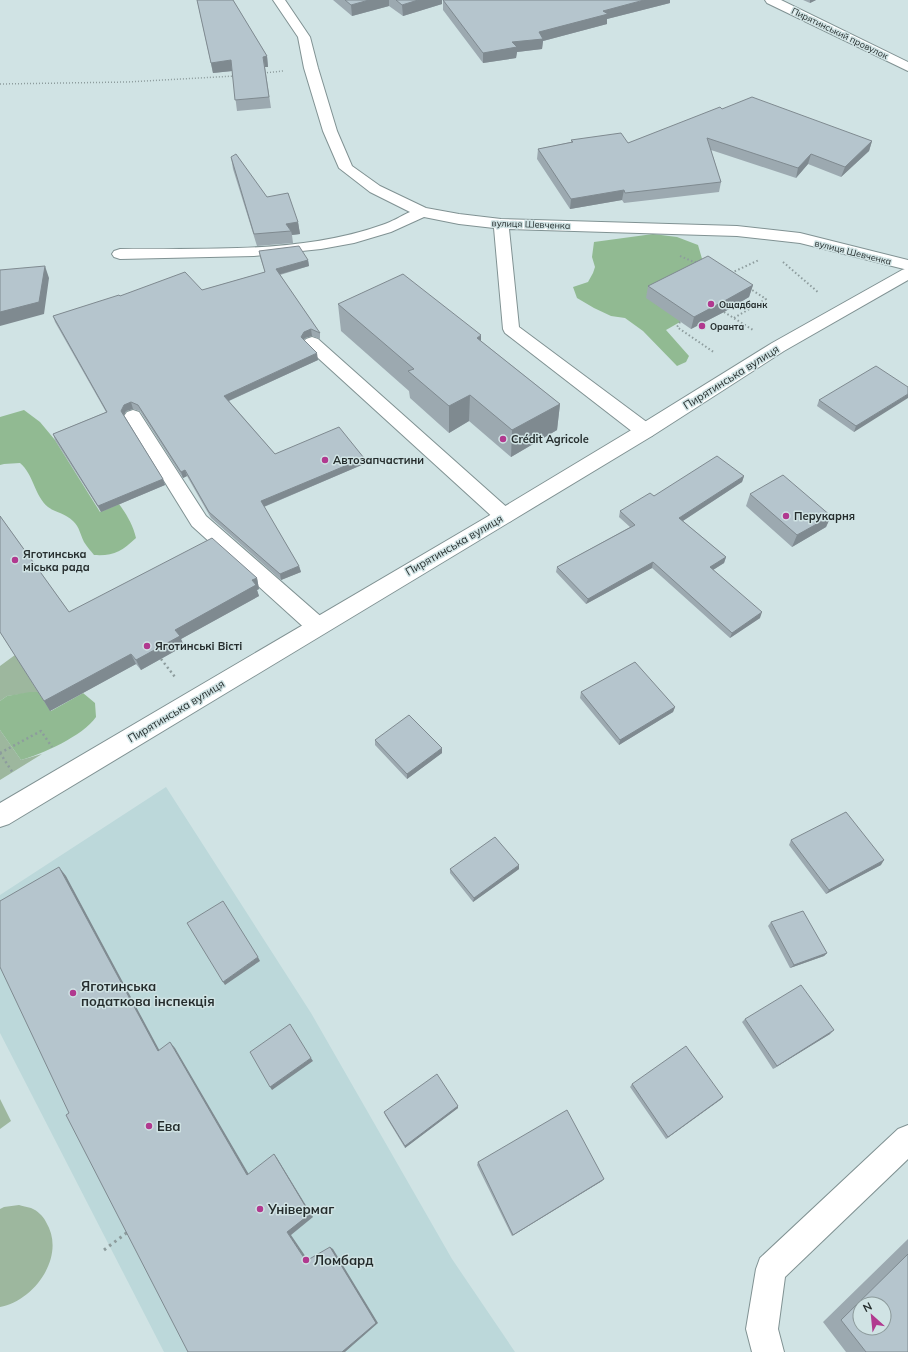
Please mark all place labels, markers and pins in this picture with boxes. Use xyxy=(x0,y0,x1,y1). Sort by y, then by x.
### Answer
marker: Ощадбанк xyxy=(706,299,716,309)
place label: Ощадбанк xyxy=(719,299,768,310)
marker: Оранта xyxy=(697,321,707,331)
place label: Оранта xyxy=(710,321,744,332)
place label: Crédit Agricole xyxy=(511,432,589,446)
marker: Crédit Agricole xyxy=(498,434,508,444)
place label: Автозапчастини xyxy=(333,453,424,467)
marker: Автозапчастини xyxy=(320,455,330,465)
place label: Перукарня xyxy=(794,509,855,523)
marker: Перукарня xyxy=(781,511,791,521)
place label: Яготинська міська рада xyxy=(23,547,90,574)
marker: Яготинська міська рада xyxy=(10,555,20,565)
place label: Яготинські Вісті xyxy=(155,639,242,653)
marker: Яготинські Вісті xyxy=(142,641,152,651)
place label: Яготинська податкова інспекція xyxy=(81,978,215,1009)
marker: Яготинська податкова інспекція xyxy=(68,988,78,998)
place label: Ева xyxy=(157,1118,181,1134)
marker: Ева xyxy=(144,1121,154,1131)
place label: Універмаг xyxy=(267,1201,334,1217)
marker: Універмаг xyxy=(255,1204,265,1214)
place label: Ломбард xyxy=(314,1252,374,1268)
marker: Ломбард xyxy=(301,1255,311,1265)

